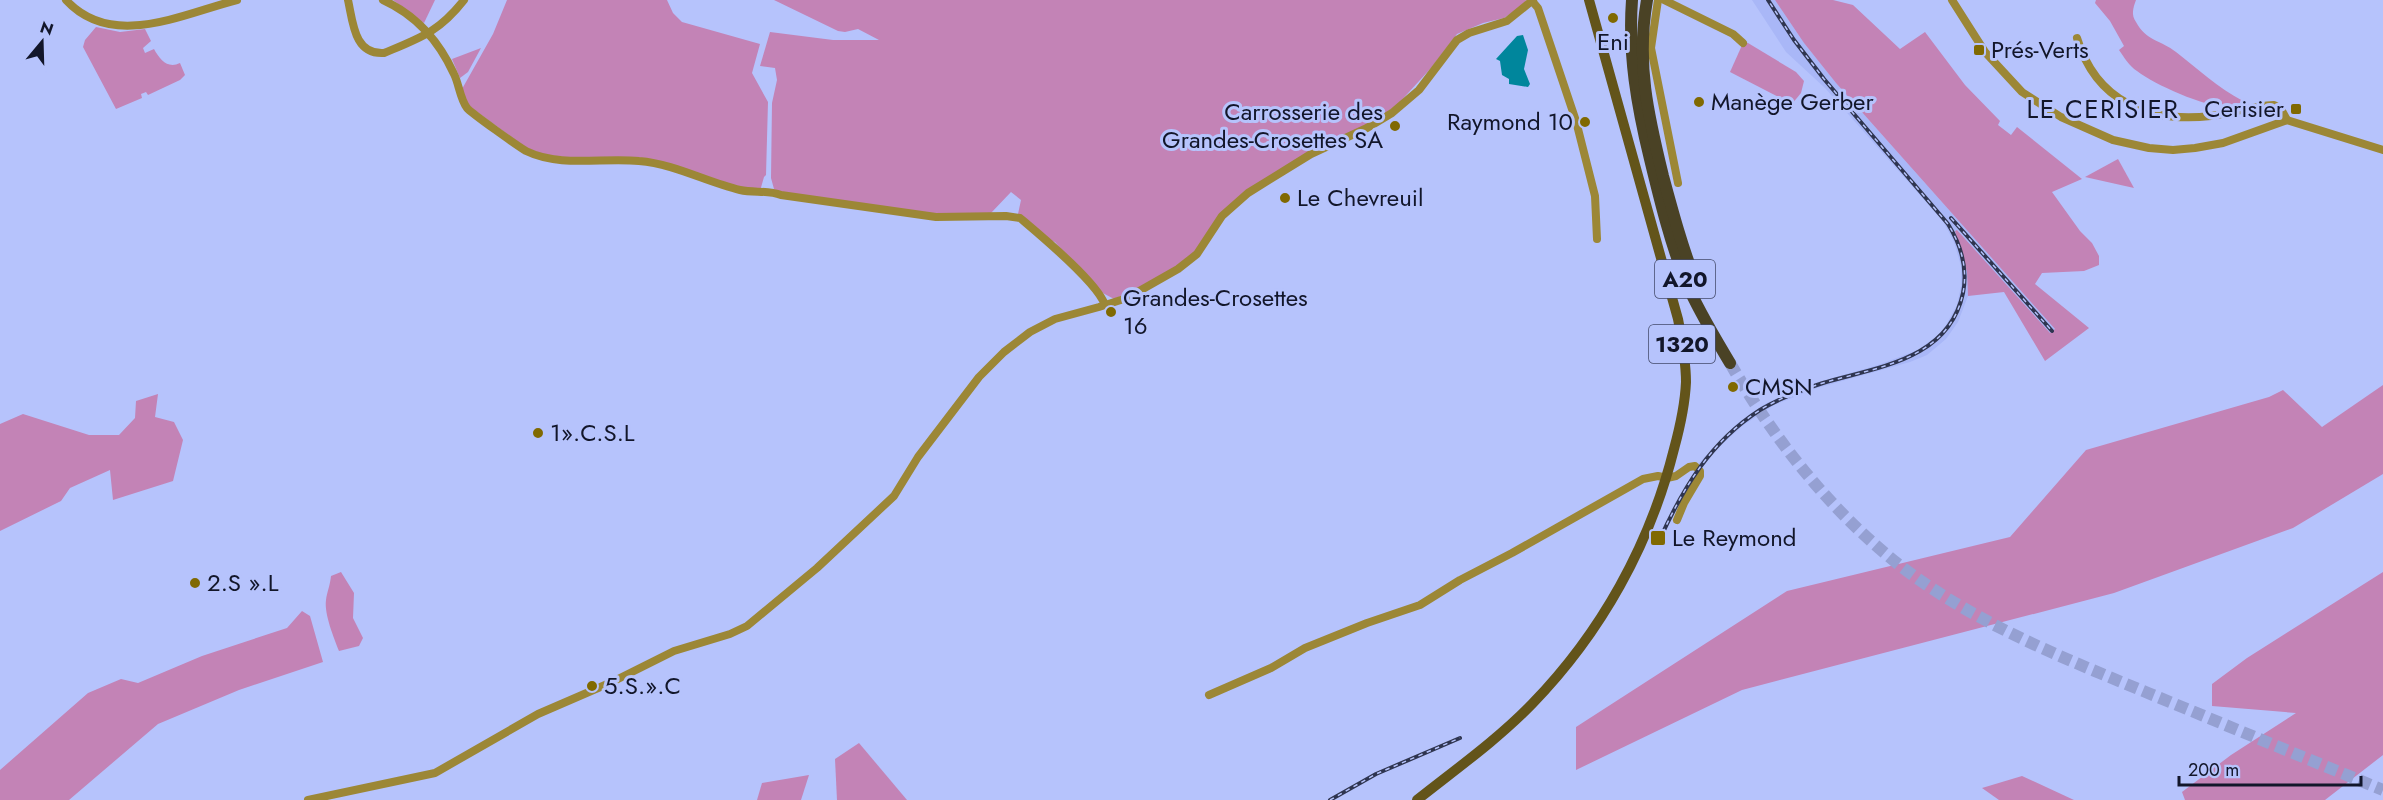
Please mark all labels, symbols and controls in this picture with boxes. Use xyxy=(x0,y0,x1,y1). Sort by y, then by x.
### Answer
marker: Eni xyxy=(1606,11,1620,25)
north arrow xyxy=(12,12,72,72)
text: N xyxy=(37,15,56,41)
place label: Eni xyxy=(1597,24,1629,59)
place label: Prés-Verts xyxy=(1991,32,2089,67)
marker: Prés-Verts xyxy=(1972,43,1986,57)
place label: Manège Gerber xyxy=(1711,84,1874,119)
district label: LE CERISIER xyxy=(2027,90,2179,128)
place label: Cerisier xyxy=(2204,91,2285,126)
place label: Carrosserie des Grandes-Crosettes SA xyxy=(1162,94,1383,157)
marker: Manège Gerber xyxy=(1692,95,1706,109)
marker: Cerisier xyxy=(2289,102,2303,116)
place label: Raymond 10 xyxy=(1447,104,1573,139)
marker: Raymond 10 xyxy=(1578,115,1592,129)
marker: Carrosserie des Grandes-Crosettes SA xyxy=(1388,119,1402,133)
place label: Le Chevreuil xyxy=(1297,180,1424,215)
marker: Le Chevreuil xyxy=(1278,191,1292,205)
road number: A20 xyxy=(1655,260,1715,298)
place label: Grandes-Crosettes 16 xyxy=(1123,280,1308,343)
marker: Grandes-Crosettes 16 xyxy=(1104,305,1118,319)
road number: 1320 xyxy=(1649,325,1715,363)
place label: CMSN xyxy=(1745,369,1813,404)
marker: CMSN xyxy=(1726,380,1740,394)
place label: 1».C.S.L xyxy=(550,415,635,450)
marker: 1».C.S.L xyxy=(531,426,545,440)
place label: Le Reymond xyxy=(1672,520,1796,555)
marker: Le Reymond xyxy=(1649,529,1667,547)
place label: 2.S ».L xyxy=(207,565,279,600)
marker: 2.S ».L xyxy=(188,576,202,590)
place label: 5.S.».C xyxy=(604,668,681,703)
marker: 5.S.».C xyxy=(585,679,599,693)
scale bar xyxy=(2179,749,2360,787)
text: 200 m xyxy=(2188,757,2239,783)

